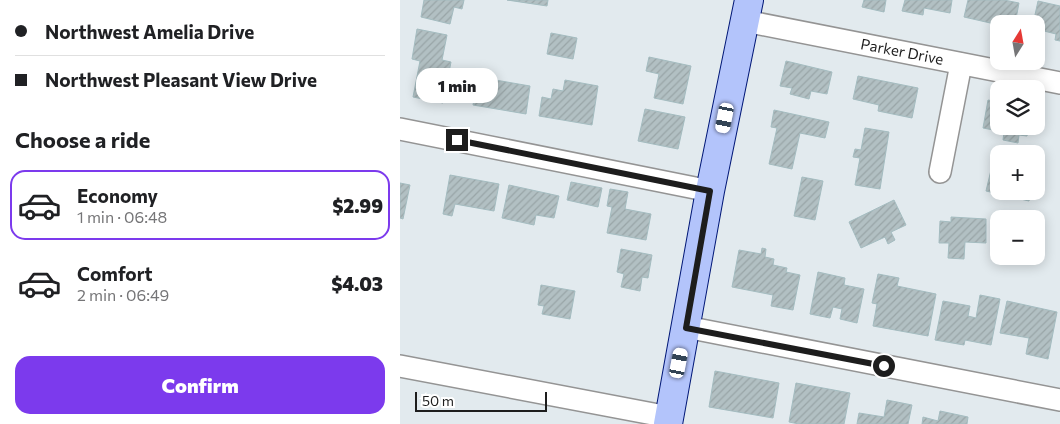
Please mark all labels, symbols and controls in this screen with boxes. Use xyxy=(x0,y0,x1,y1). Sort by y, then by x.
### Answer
north arrow xyxy=(990,15,1045,70)
map controls xyxy=(990,15,1045,265)
text: Northwest Amelia Drive xyxy=(45,20,254,43)
street label: Parker Drive xyxy=(859,34,945,68)
text: Northwest Pleasant View Drive xyxy=(45,68,317,91)
callout: 1 min xyxy=(416,68,498,102)
text: 1 min xyxy=(438,76,476,95)
button: layers xyxy=(990,80,1045,135)
car xyxy=(714,102,735,134)
text: Choose a ride xyxy=(15,126,150,153)
route end xyxy=(446,129,468,151)
button: + xyxy=(990,145,1045,200)
icon: car xyxy=(17,183,62,228)
text: Economy xyxy=(77,184,158,207)
text: $2.99 xyxy=(332,194,383,217)
text: 1 min · 06:48 xyxy=(77,207,167,226)
button: − xyxy=(990,210,1045,265)
icon: car xyxy=(17,261,62,306)
text: Comfort xyxy=(77,262,153,285)
text: $4.03 xyxy=(331,272,383,295)
text: 2 min · 06:49 xyxy=(77,285,169,304)
car xyxy=(668,347,689,379)
route start xyxy=(873,355,895,377)
button: Confirm xyxy=(15,356,385,414)
scale bar xyxy=(415,389,548,412)
text: 50 m xyxy=(422,392,454,409)

